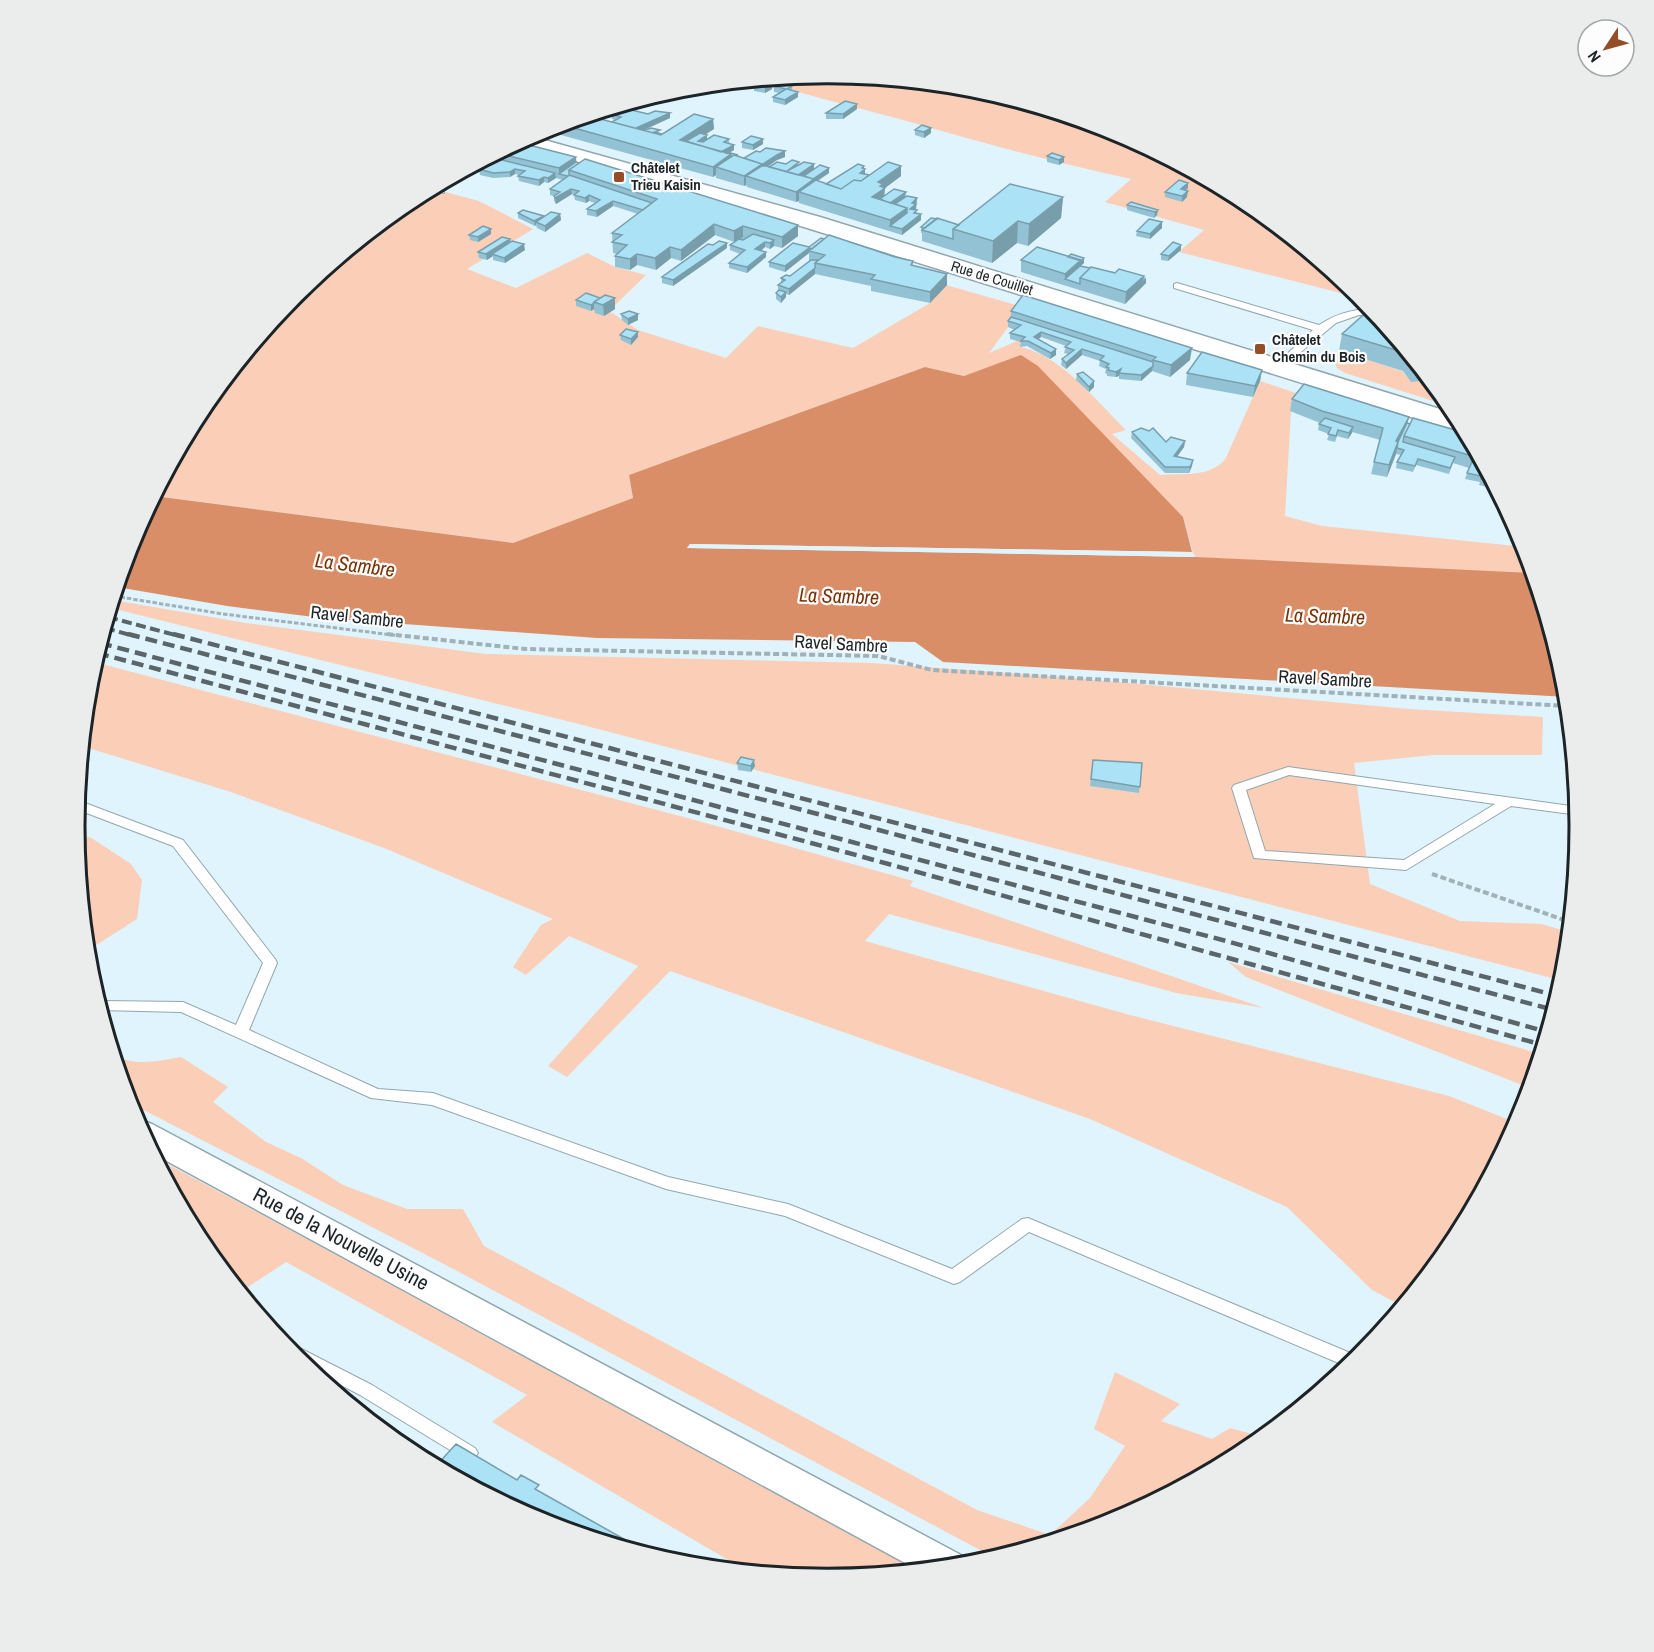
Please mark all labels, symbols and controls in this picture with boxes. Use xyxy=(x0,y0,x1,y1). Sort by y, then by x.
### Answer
north arrow xyxy=(1576,18,1636,78)
text: N xyxy=(1582,47,1606,67)
place label: Châtelet Trieu Kaisin xyxy=(631,157,701,195)
marker: Châtelet Trieu Kaisin xyxy=(612,170,626,184)
street label: Rue de Couillet xyxy=(949,255,1036,300)
place label: Châtelet Chemin du Bois xyxy=(1272,329,1366,367)
marker: Châtelet Chemin du Bois xyxy=(1253,342,1267,356)
water label: La Sambre xyxy=(314,546,397,583)
water label: La Sambre xyxy=(798,581,880,610)
street label: Ravel Sambre xyxy=(309,599,405,634)
water label: La Sambre xyxy=(1284,601,1366,630)
street label: Ravel Sambre xyxy=(794,629,888,658)
street label: Ravel Sambre xyxy=(1278,664,1372,693)
street label: Rue de la Nouvelle Usine xyxy=(248,1180,434,1297)

